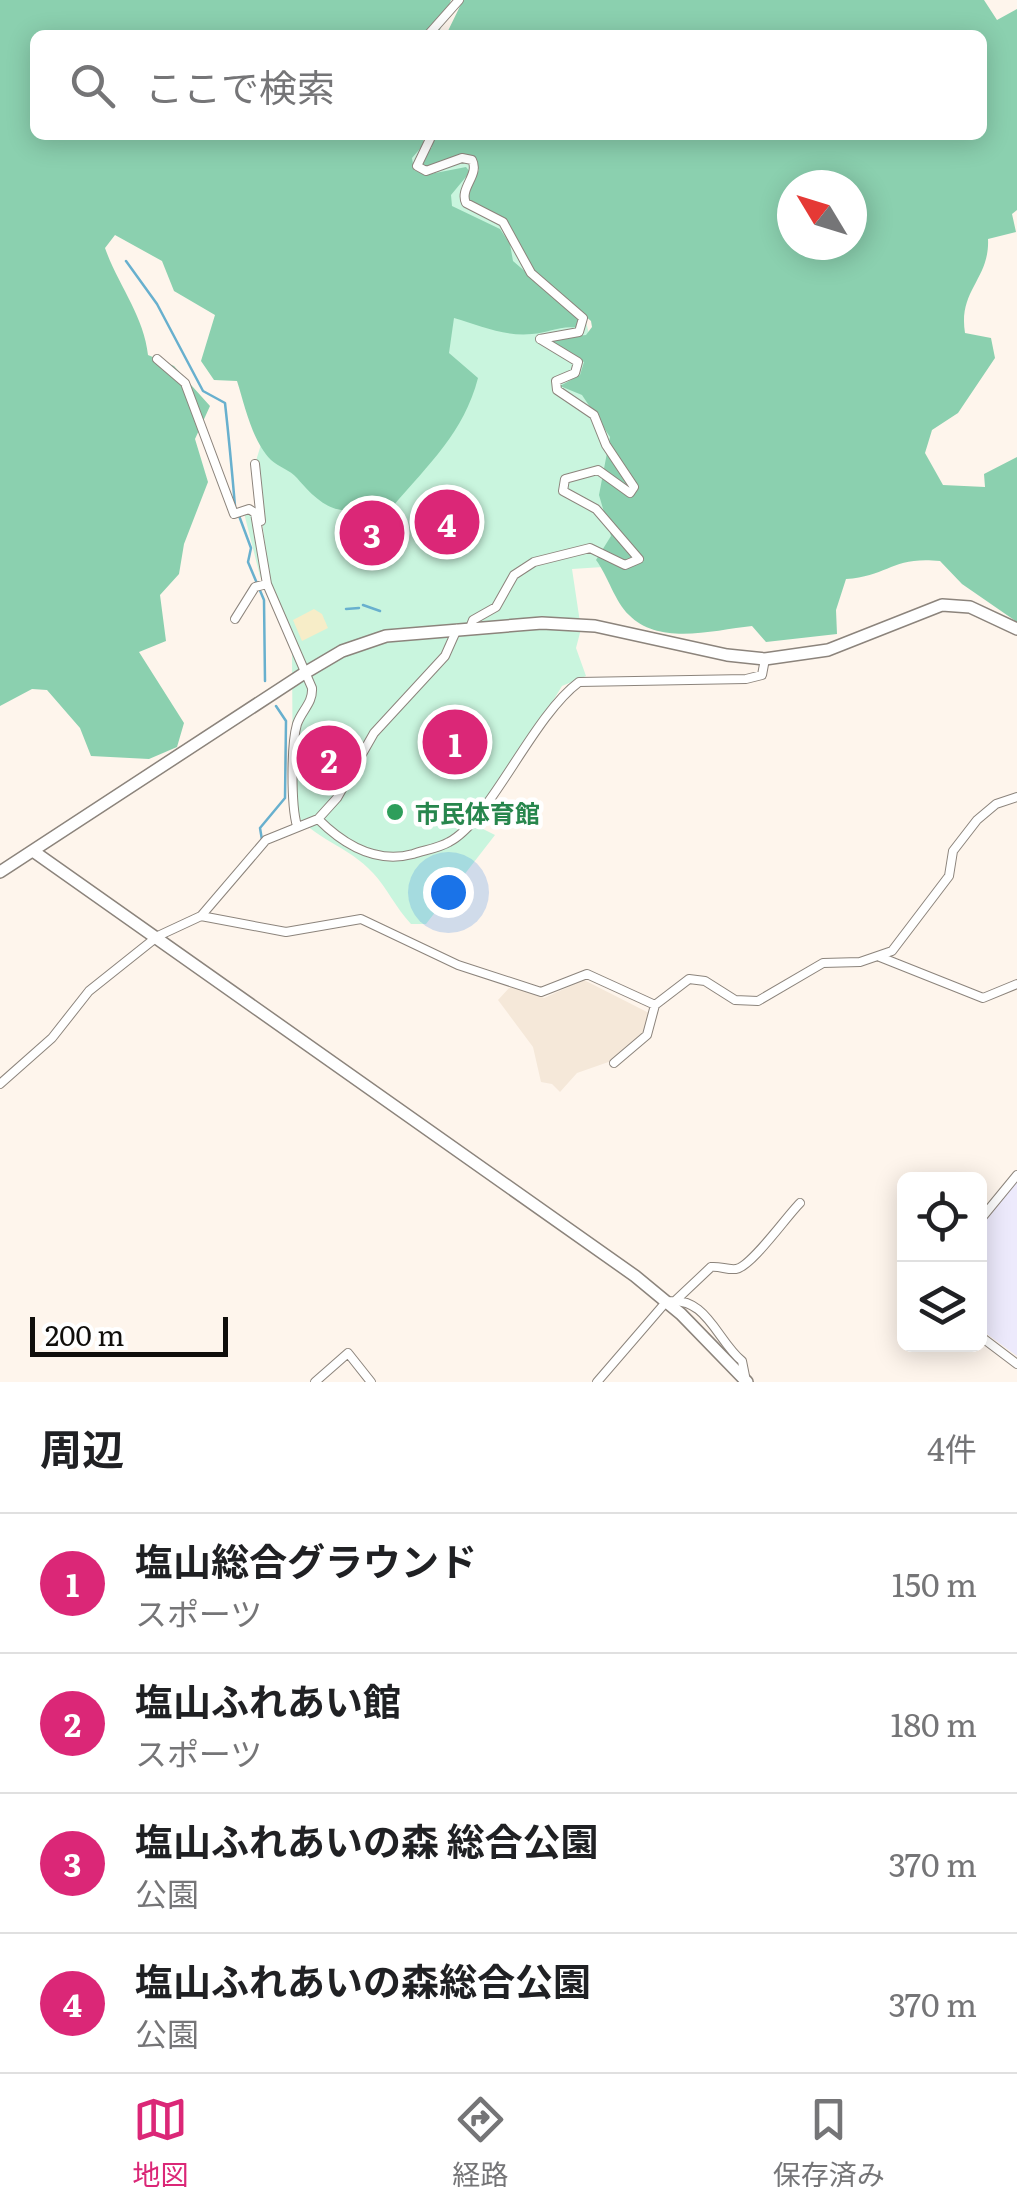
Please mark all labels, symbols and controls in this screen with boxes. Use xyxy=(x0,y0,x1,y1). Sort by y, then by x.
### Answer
search box xyxy=(30,30,987,140)
text: ここで検索 xyxy=(145,57,335,114)
icon: search xyxy=(65,58,120,113)
north arrow xyxy=(777,170,867,260)
pin: 4 xyxy=(414,484,480,560)
pin: 3 xyxy=(340,496,404,570)
pin: 1 xyxy=(422,704,488,780)
pin: 2 xyxy=(296,720,362,796)
place label: 市民体育館 xyxy=(415,794,540,831)
marker: 市民体育館 xyxy=(384,801,406,823)
your location xyxy=(423,867,474,918)
map controls xyxy=(897,1172,987,1352)
button: locate xyxy=(897,1172,987,1262)
button: layers xyxy=(897,1262,987,1352)
scale bar xyxy=(30,1312,228,1356)
text: 200 m xyxy=(45,1313,124,1355)
text: 周辺 xyxy=(40,1416,124,1478)
text: 4件 xyxy=(927,1423,977,1471)
text: 塩山総合グラウンド xyxy=(135,1531,477,1588)
text: 1 xyxy=(66,1559,79,1607)
text: 150 m xyxy=(892,1559,977,1607)
text: スポーツ xyxy=(135,1588,262,1636)
text: 塩山ふれあい館 xyxy=(135,1671,401,1728)
text: 2 xyxy=(64,1699,81,1747)
text: 180 m xyxy=(890,1699,977,1747)
text: スポーツ xyxy=(135,1728,262,1776)
text: 塩山ふれあいの森 総合公園 xyxy=(135,1811,599,1868)
text: 3 xyxy=(64,1839,81,1887)
text: 370 m xyxy=(888,1839,977,1887)
text: 公園 xyxy=(135,1868,199,1916)
text: 塩山ふれあいの森総合公園 xyxy=(135,1951,591,2008)
text: 4 xyxy=(63,1979,82,2027)
text: 370 m xyxy=(888,1979,977,2027)
text: 公園 xyxy=(135,2008,199,2056)
tab: 地図 xyxy=(132,2092,188,2194)
tab: 経路 xyxy=(452,2092,509,2194)
tab: 保存済み xyxy=(773,2092,885,2194)

